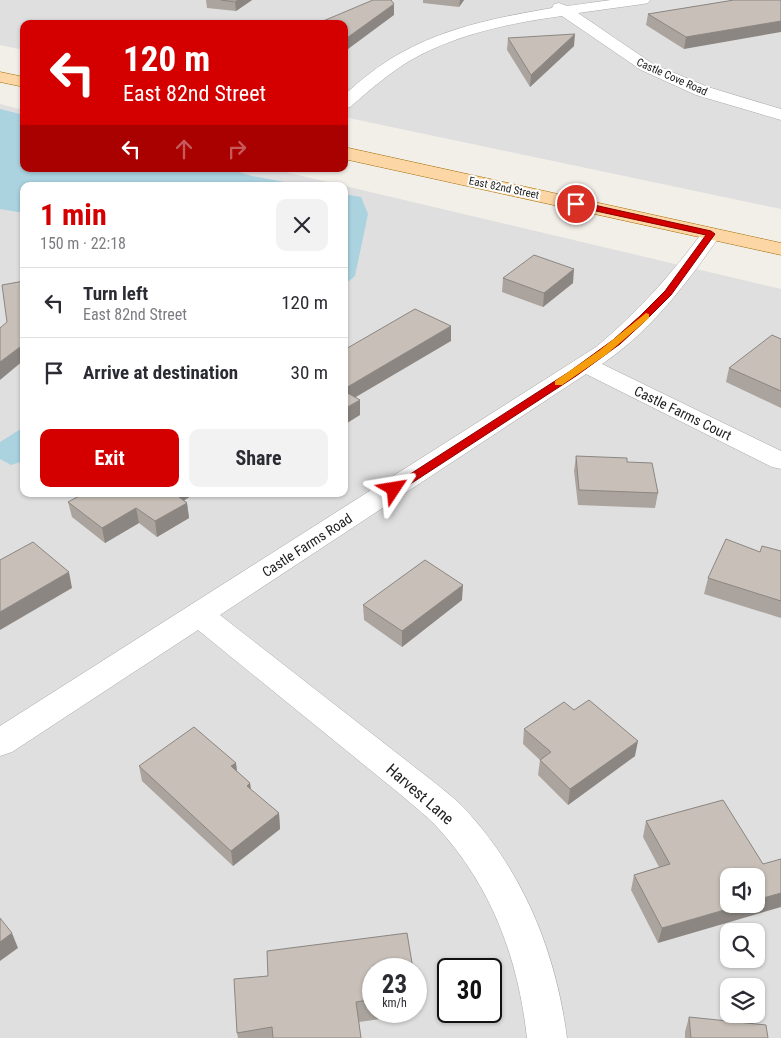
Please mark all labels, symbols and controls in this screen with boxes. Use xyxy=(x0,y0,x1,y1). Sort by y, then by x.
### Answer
text: 120 m xyxy=(123,39,210,80)
icon: left xyxy=(40,40,105,105)
street label: Castle Cove Road xyxy=(635,56,709,98)
text: East 82nd Street xyxy=(123,81,266,106)
icon: left xyxy=(117,135,145,163)
icon: ahead xyxy=(170,135,198,163)
icon: right xyxy=(223,135,251,163)
street label: East 82nd Street xyxy=(468,174,540,202)
pin xyxy=(555,183,597,225)
icon: arrive xyxy=(562,190,590,218)
text: 1 min xyxy=(40,197,107,232)
button: close xyxy=(276,199,328,251)
text: 150 m · 22:18 xyxy=(40,234,126,253)
text: Turn left xyxy=(83,282,148,305)
icon: left xyxy=(40,289,68,317)
text: 120 m xyxy=(281,291,328,314)
text: East 82nd Street xyxy=(83,305,187,324)
icon: arrive xyxy=(40,359,68,387)
text: Arrive at destination xyxy=(83,361,238,384)
text: 30 m xyxy=(291,361,328,384)
street label: Castle Farms Court xyxy=(632,383,734,443)
button: Exit xyxy=(40,429,179,487)
button: Share xyxy=(189,429,328,487)
position arrow xyxy=(367,462,419,514)
street label: Castle Farms Road xyxy=(259,510,355,580)
street label: Harvest Lane xyxy=(382,760,458,828)
map controls xyxy=(720,868,765,1023)
button: sound xyxy=(720,868,765,913)
button: search xyxy=(720,923,765,968)
speed limit sign: 30 xyxy=(437,958,502,1023)
text: 23 xyxy=(382,970,407,999)
button: layers xyxy=(720,978,765,1023)
text: km/h xyxy=(382,996,407,1010)

